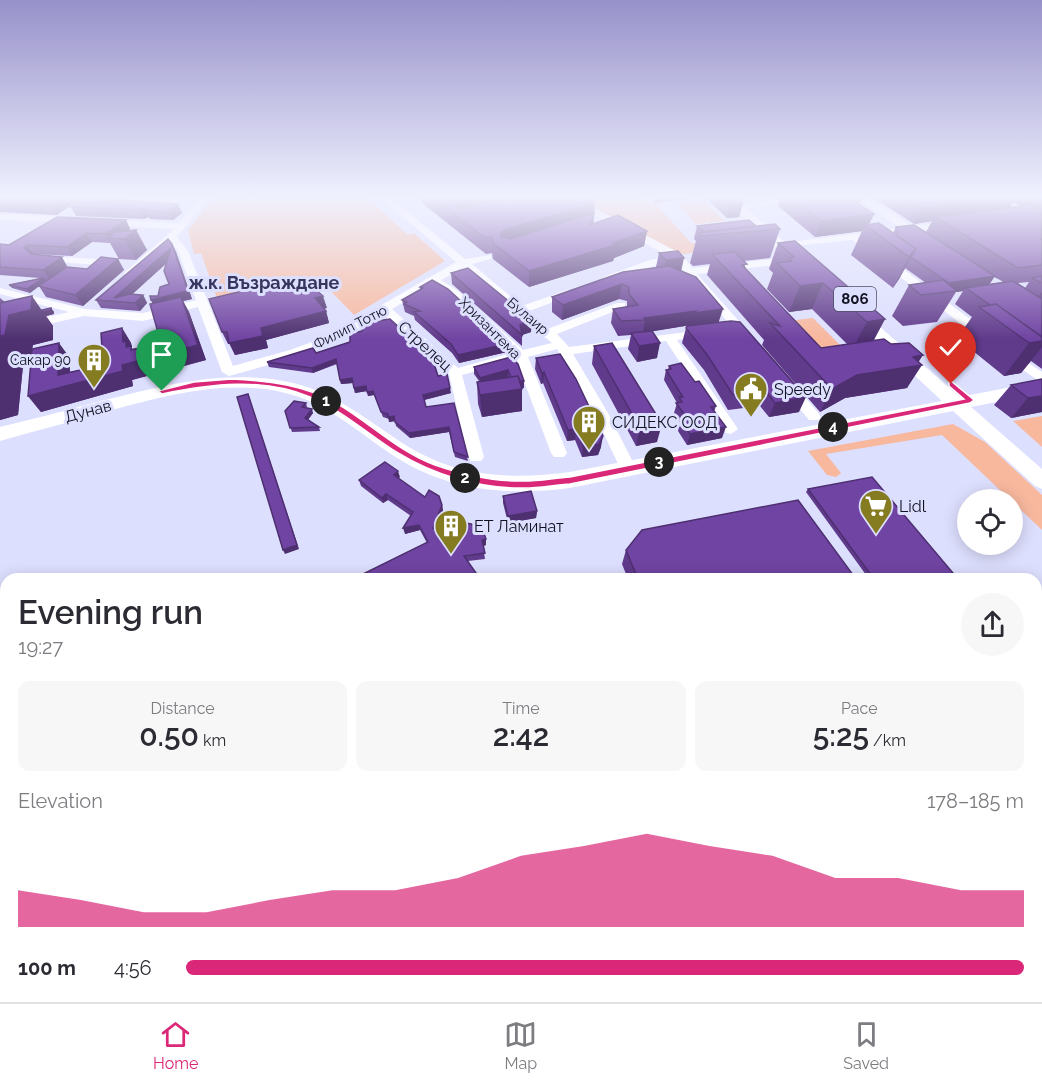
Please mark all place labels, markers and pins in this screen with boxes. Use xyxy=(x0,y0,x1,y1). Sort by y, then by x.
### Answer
pin xyxy=(925,322,976,384)
pin xyxy=(136,329,187,391)
building icon: Сакар 90 xyxy=(76,342,112,389)
place label: Сакар 90 xyxy=(10,352,71,368)
public building icon: Speedy xyxy=(733,371,769,418)
place label: Speedy xyxy=(774,380,831,399)
pin: 1 xyxy=(311,386,341,416)
building icon: СИДЕКС ООД xyxy=(571,404,607,451)
pin: 4 xyxy=(818,412,848,442)
place label: СИДЕКС ООД xyxy=(612,413,717,432)
pin: 3 xyxy=(644,447,674,477)
pin: 2 xyxy=(450,463,480,493)
supermarket icon: Lidl xyxy=(858,488,894,535)
place label: Lidl xyxy=(899,497,927,516)
building icon: ЕТ Ламинат xyxy=(433,508,469,555)
place label: ЕТ Ламинат xyxy=(474,517,564,536)

